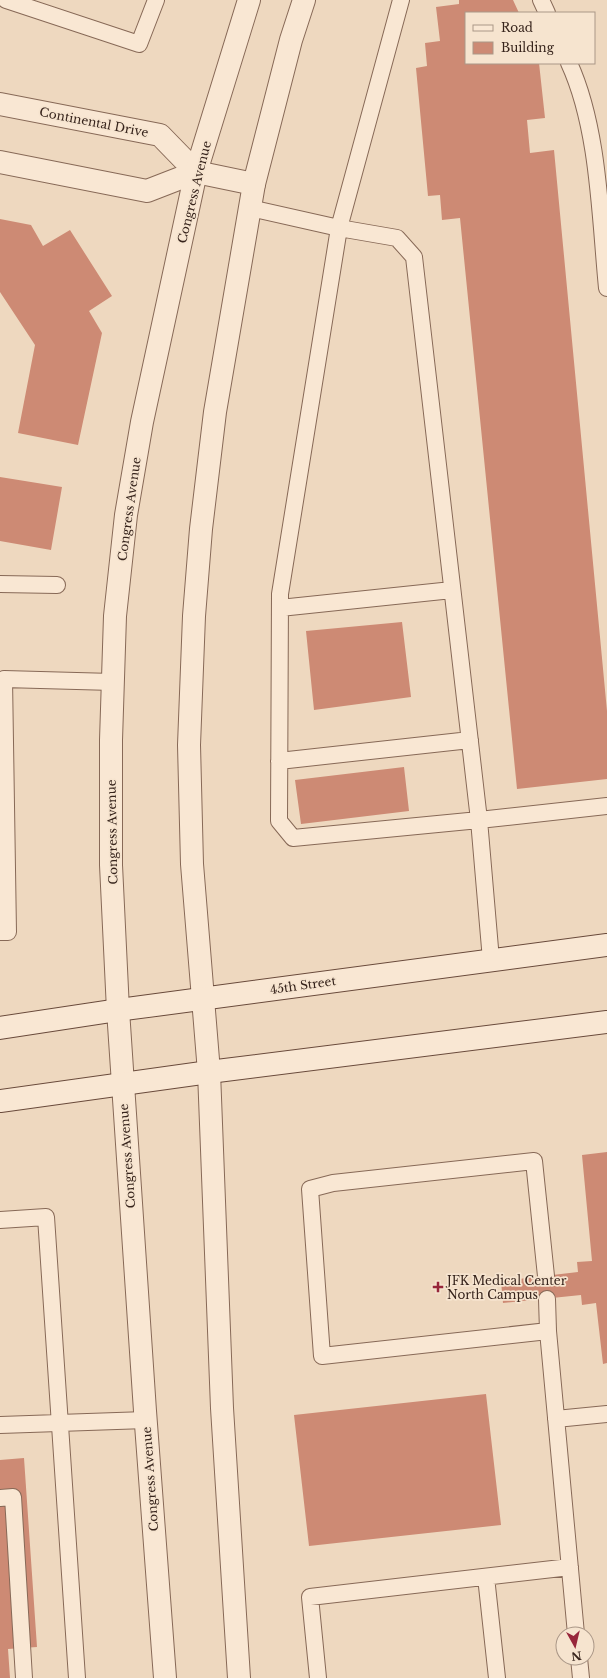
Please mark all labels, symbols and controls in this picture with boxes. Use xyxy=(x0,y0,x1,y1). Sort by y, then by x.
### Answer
legend xyxy=(465,12,595,64)
text: Road xyxy=(501,20,533,35)
text: Building xyxy=(501,40,555,55)
street label: Continental Drive xyxy=(38,104,150,140)
street label: Congress Avenue xyxy=(174,139,214,245)
street label: Congress Avenue xyxy=(114,456,144,562)
street label: Congress Avenue xyxy=(104,779,120,885)
street label: 45th Street xyxy=(269,973,337,997)
street label: Congress Avenue xyxy=(116,1103,138,1209)
place label: JFK Medical Center North Campus xyxy=(445,1273,567,1302)
marker: JFK Medical Center North Campus xyxy=(432,1281,444,1293)
street label: Congress Avenue xyxy=(139,1426,161,1532)
north arrow xyxy=(555,1626,595,1666)
text: N xyxy=(570,1648,582,1664)

